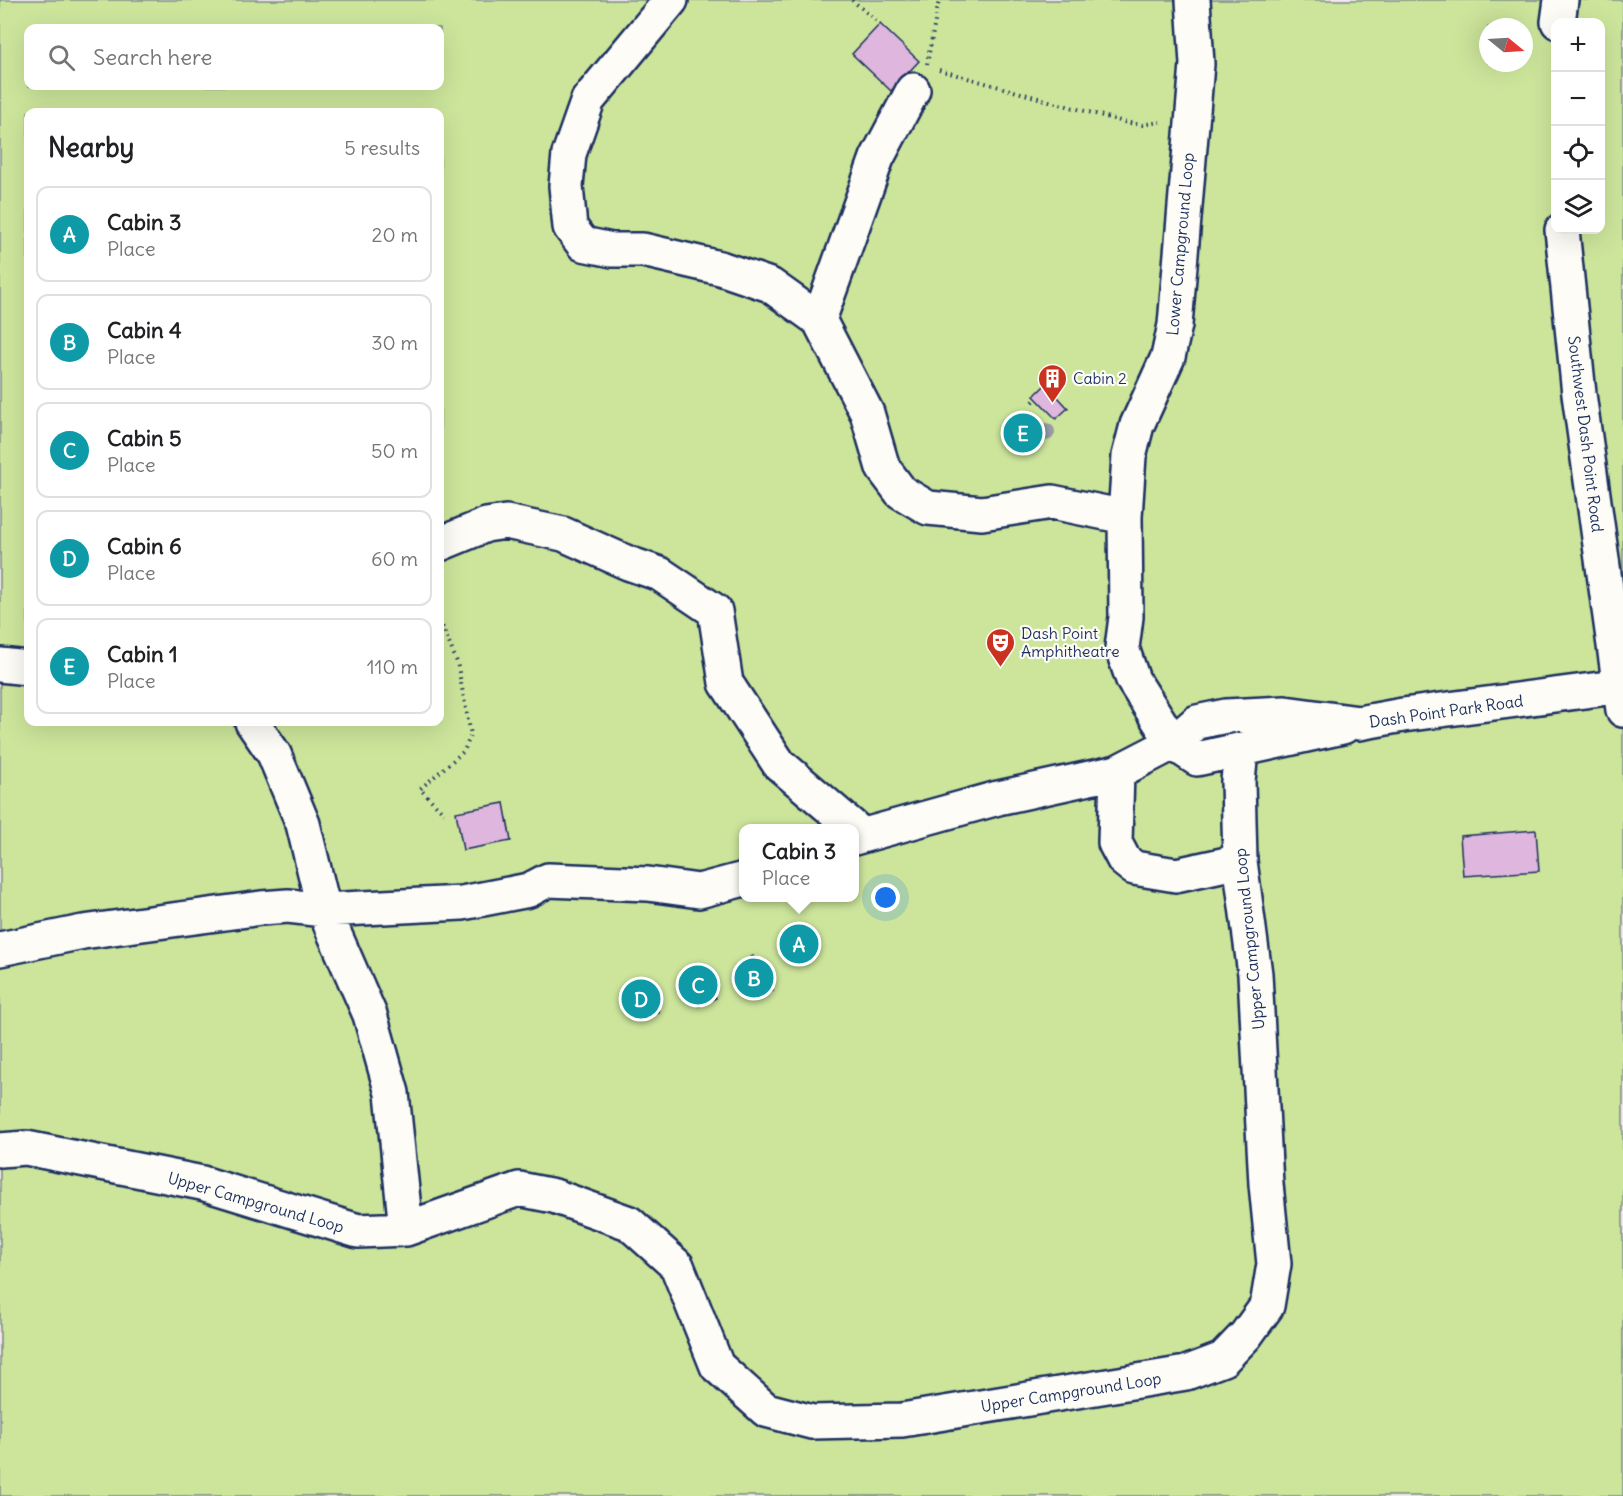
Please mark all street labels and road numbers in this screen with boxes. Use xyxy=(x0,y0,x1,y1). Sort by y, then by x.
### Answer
street label: Lower Campground Loop xyxy=(1162,152,1198,336)
street label: Southwest Dash Point Road xyxy=(1564,335,1608,533)
street label: Dash Point Park Road xyxy=(1368,690,1524,732)
street label: Upper Campground Loop xyxy=(1230,847,1268,1031)
street label: Upper Campground Loop xyxy=(166,1167,346,1237)
street label: Upper Campground Loop xyxy=(979,1368,1163,1416)

